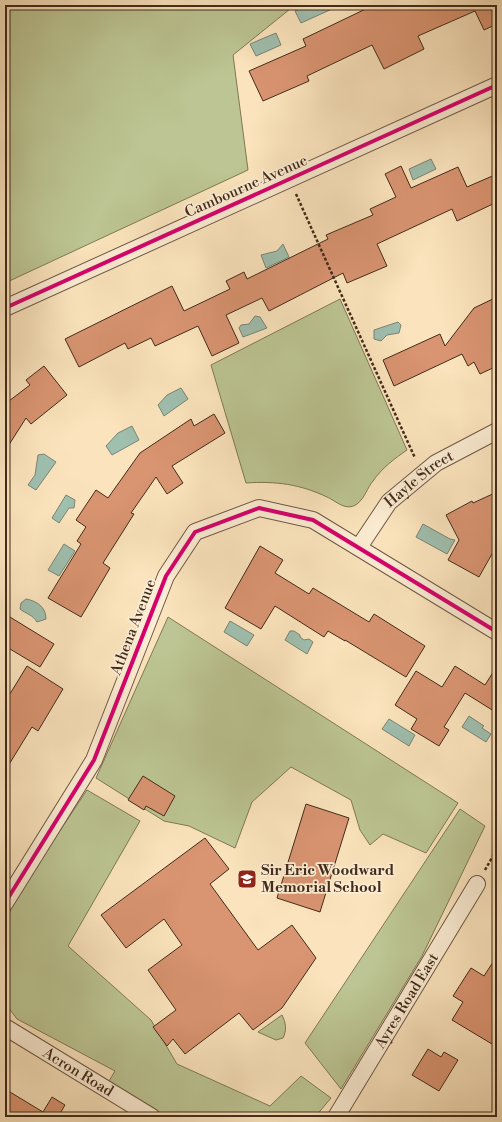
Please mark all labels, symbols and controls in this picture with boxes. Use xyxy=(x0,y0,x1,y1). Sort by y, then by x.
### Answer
street label: Cambourne Avenue xyxy=(182,151,311,222)
street label: Hayle Street xyxy=(381,446,457,512)
street label: Athena Avenue xyxy=(106,576,160,679)
place label: Sir Eric Woodward Memorial School xyxy=(261,861,395,897)
school or university icon: Sir Eric Woodward Memorial School xyxy=(236,868,258,890)
street label: Ayres Road East xyxy=(370,949,443,1053)
street label: Acron Road xyxy=(39,1043,117,1101)

